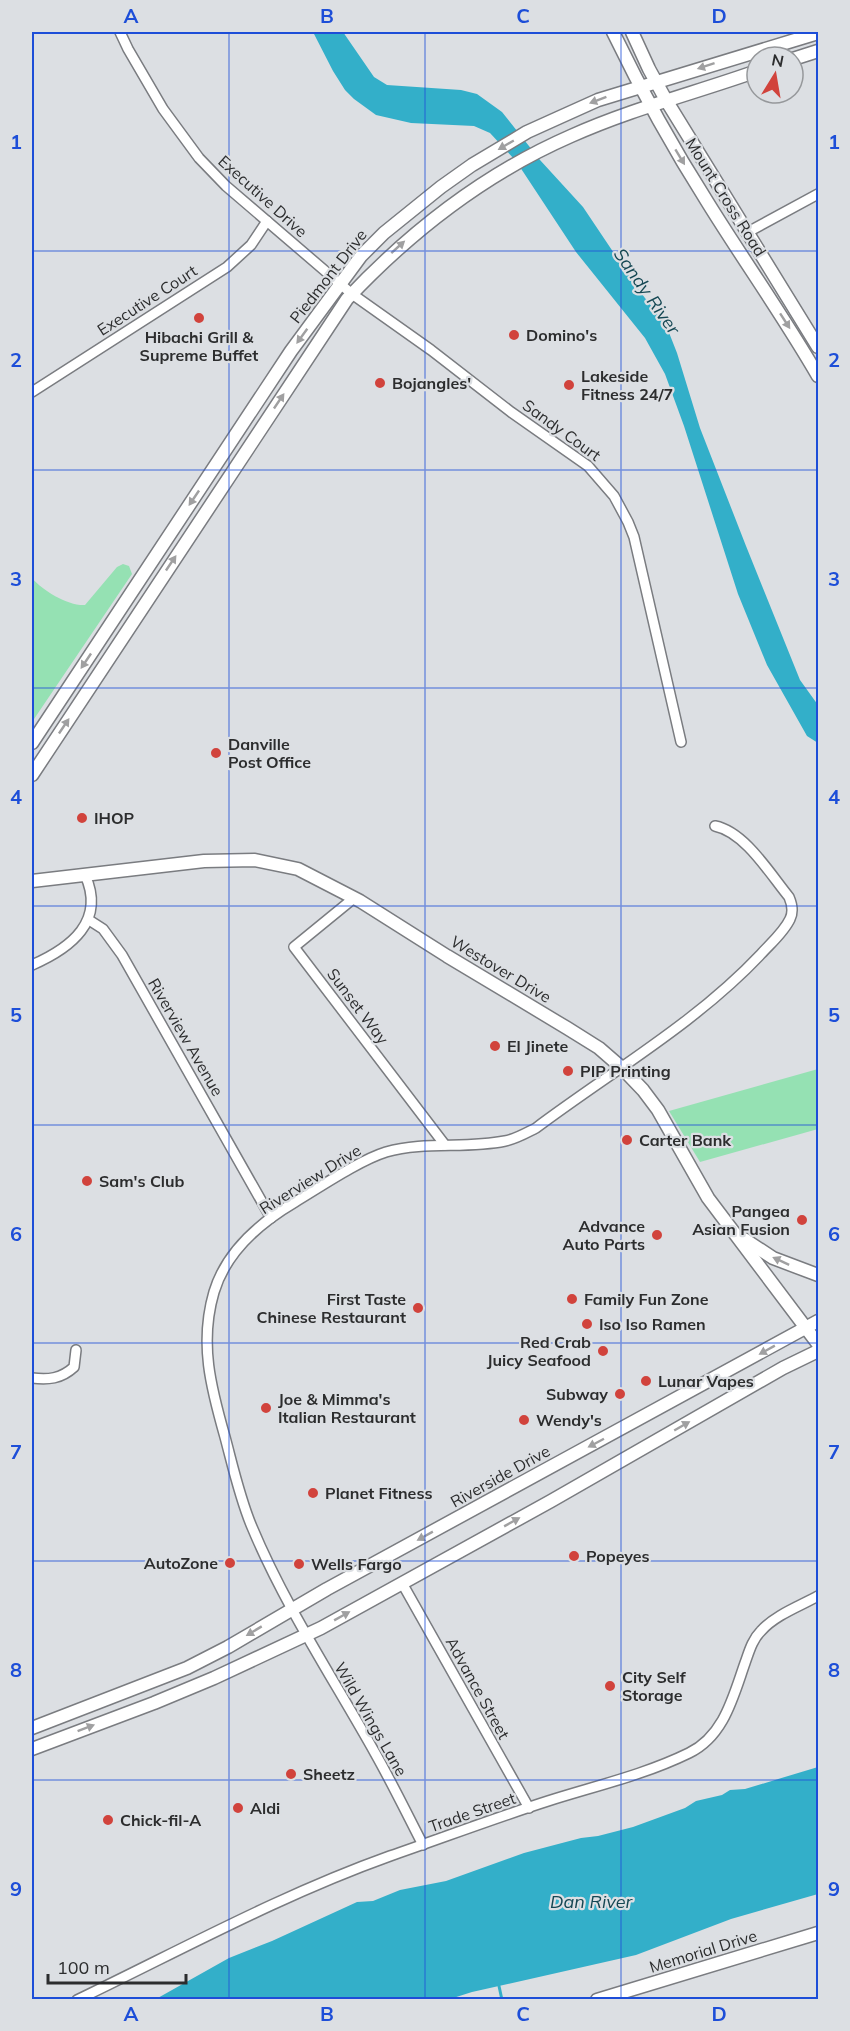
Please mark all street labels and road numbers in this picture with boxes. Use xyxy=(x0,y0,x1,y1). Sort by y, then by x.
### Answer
street label: Mount Cross Road xyxy=(681,134,771,260)
street label: Executive Drive xyxy=(214,151,312,241)
street label: Piedmont Drive xyxy=(285,225,371,327)
street label: Executive Court xyxy=(93,260,201,340)
street label: Sandy Court xyxy=(519,395,605,465)
street label: Westover Drive xyxy=(447,931,555,1007)
street label: Sunset Way xyxy=(323,964,393,1048)
street label: Riverview Avenue xyxy=(144,974,228,1100)
street label: Riverview Drive xyxy=(256,1140,364,1218)
street label: Riverside Drive xyxy=(447,1440,553,1512)
street label: Advance Street xyxy=(442,1634,514,1743)
street label: Wild Wings Lane xyxy=(330,1658,412,1780)
street label: Trade Street xyxy=(426,1788,518,1836)
street label: Memorial Drive xyxy=(647,1925,759,1977)

